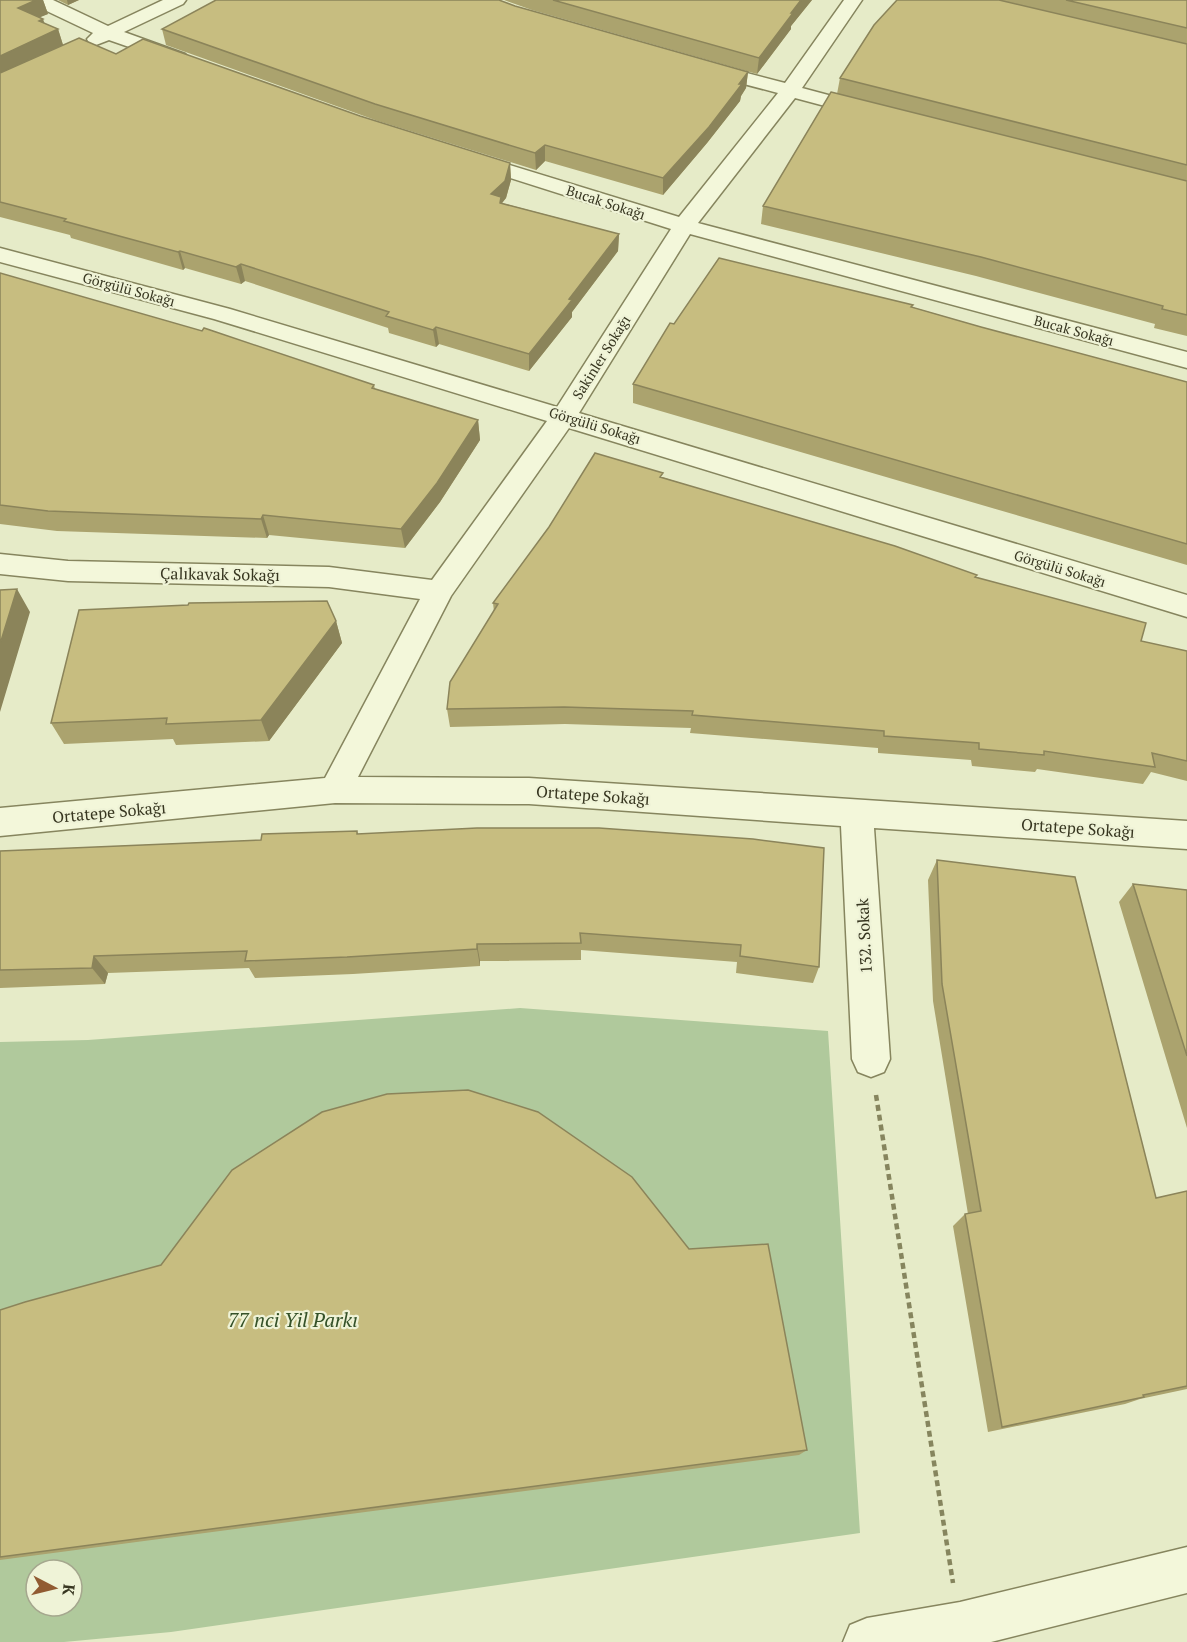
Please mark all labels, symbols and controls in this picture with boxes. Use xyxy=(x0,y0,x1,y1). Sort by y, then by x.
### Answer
street label: Bucak Sokağı xyxy=(564,180,648,224)
street label: Görgülü Sokağı xyxy=(81,268,177,310)
street label: Bucak Sokağı xyxy=(1032,310,1116,350)
street label: Sakinler Sokağı xyxy=(568,311,634,403)
street label: Görgülü Sokağı xyxy=(547,402,643,448)
street label: Görgülü Sokağı xyxy=(1012,545,1108,591)
street label: Çalıkavak Sokağı xyxy=(160,562,280,586)
street label: Ortatepe Sokağı xyxy=(535,780,651,810)
street label: Ortatepe Sokağı xyxy=(51,796,167,828)
street label: Ortatepe Sokağı xyxy=(1020,813,1136,843)
street label: 132. Sokak xyxy=(851,897,877,974)
park label: 77 nci Yil Parkı xyxy=(228,1306,358,1333)
north arrow xyxy=(24,1558,84,1618)
text: K xyxy=(57,1583,80,1597)

